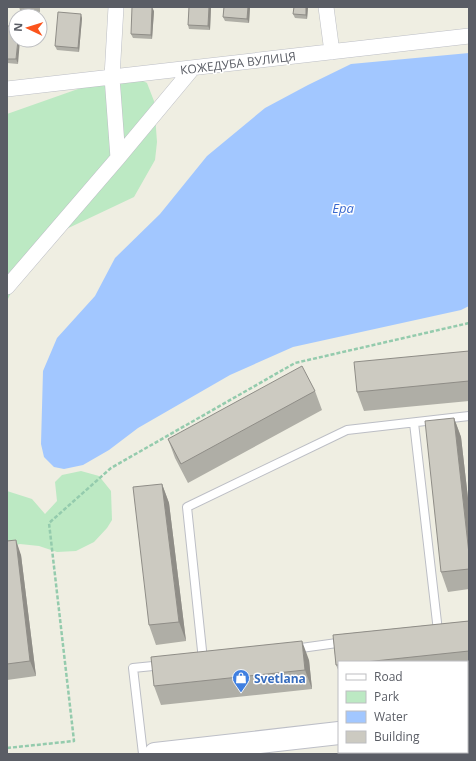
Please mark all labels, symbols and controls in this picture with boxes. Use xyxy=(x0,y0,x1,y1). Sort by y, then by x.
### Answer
north arrow xyxy=(8,8,48,48)
text: N xyxy=(10,22,25,32)
street label: КОЖЕДУБА ВУЛИЦЯ xyxy=(179,47,297,79)
water label: Ера xyxy=(332,199,354,217)
legend xyxy=(338,661,468,753)
shop icon: Svetlana xyxy=(231,668,251,693)
text: Road xyxy=(374,668,403,685)
place label: Svetlana xyxy=(254,670,306,687)
text: Park xyxy=(374,688,400,705)
text: Water xyxy=(374,708,408,725)
text: Building xyxy=(374,728,420,745)

